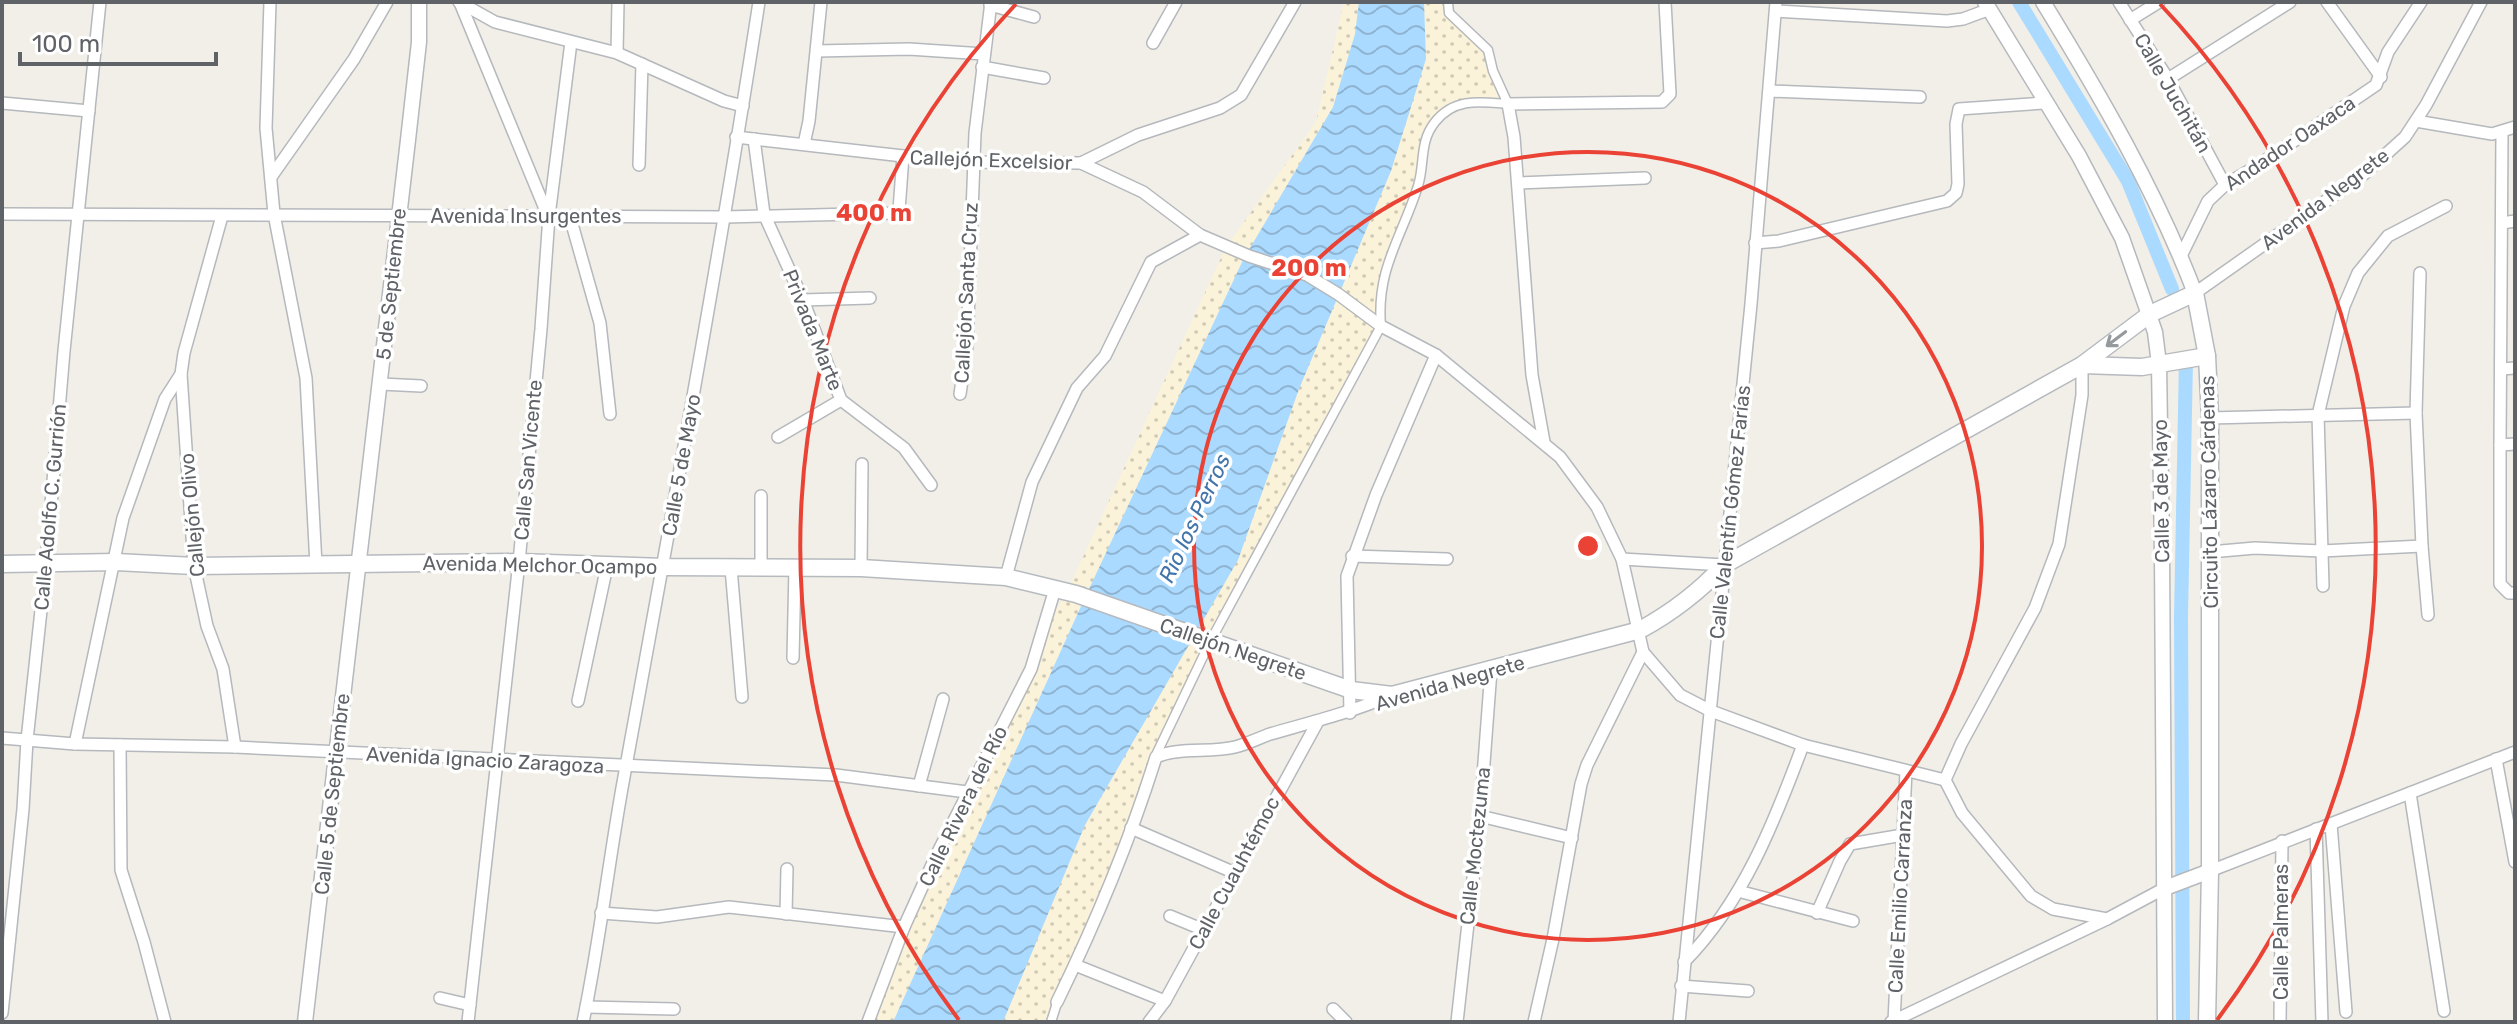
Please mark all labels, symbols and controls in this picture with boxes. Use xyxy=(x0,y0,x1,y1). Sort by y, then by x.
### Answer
scale bar xyxy=(20,16,216,66)
street label: Calle Juchitán xyxy=(2129,29,2217,157)
text: 100 m xyxy=(32,30,100,58)
street label: Andador Oaxaca xyxy=(2220,90,2360,196)
street label: Avenida Negrete xyxy=(2256,143,2394,255)
street label: Callejón Excelsior xyxy=(909,145,1073,175)
text: 400 m xyxy=(836,199,912,227)
street label: Callejón Santa Cruz xyxy=(949,202,983,384)
street label: Avenida Insurgentes xyxy=(430,204,622,228)
street label: 5 de Septiembre xyxy=(371,207,411,361)
text: 200 m xyxy=(1271,254,1347,282)
street label: Privada Marte xyxy=(778,266,848,394)
one-way arrow xyxy=(2106,331,2127,348)
street label: Circuito Lázaro Cárdenas xyxy=(2195,375,2223,609)
street label: Calle San Vicente xyxy=(509,379,547,541)
street label: Calle Valentín Gómez Farías xyxy=(1705,384,1755,640)
street label: Calle 5 de Mayo xyxy=(657,392,705,538)
street label: Calle Adolfo C. Gurrión xyxy=(29,403,71,611)
street label: Calle 3 de Mayo xyxy=(2148,419,2174,563)
water label: Rio los Perros xyxy=(1153,449,1236,587)
street label: Callejón Olivo xyxy=(175,452,209,578)
centre of rings xyxy=(1574,532,1602,560)
street label: Avenida Melchor Ocampo xyxy=(422,551,658,579)
street label: Callejón Negrete xyxy=(1157,613,1309,685)
street label: Avenida Negrete xyxy=(1373,650,1527,716)
street label: Calle 5 de Septiembre xyxy=(309,692,355,896)
street label: Calle Rivera del Río xyxy=(914,722,1012,890)
street label: Avenida Ignacio Zaragoza xyxy=(365,742,605,778)
street label: Calle Moctezuma xyxy=(1455,766,1495,926)
street label: Calle Cuauhtémoc xyxy=(1184,792,1284,954)
street label: Calle Emilio Carranza xyxy=(1883,798,1917,994)
street label: Calle Palmeras xyxy=(2269,864,2293,1000)

